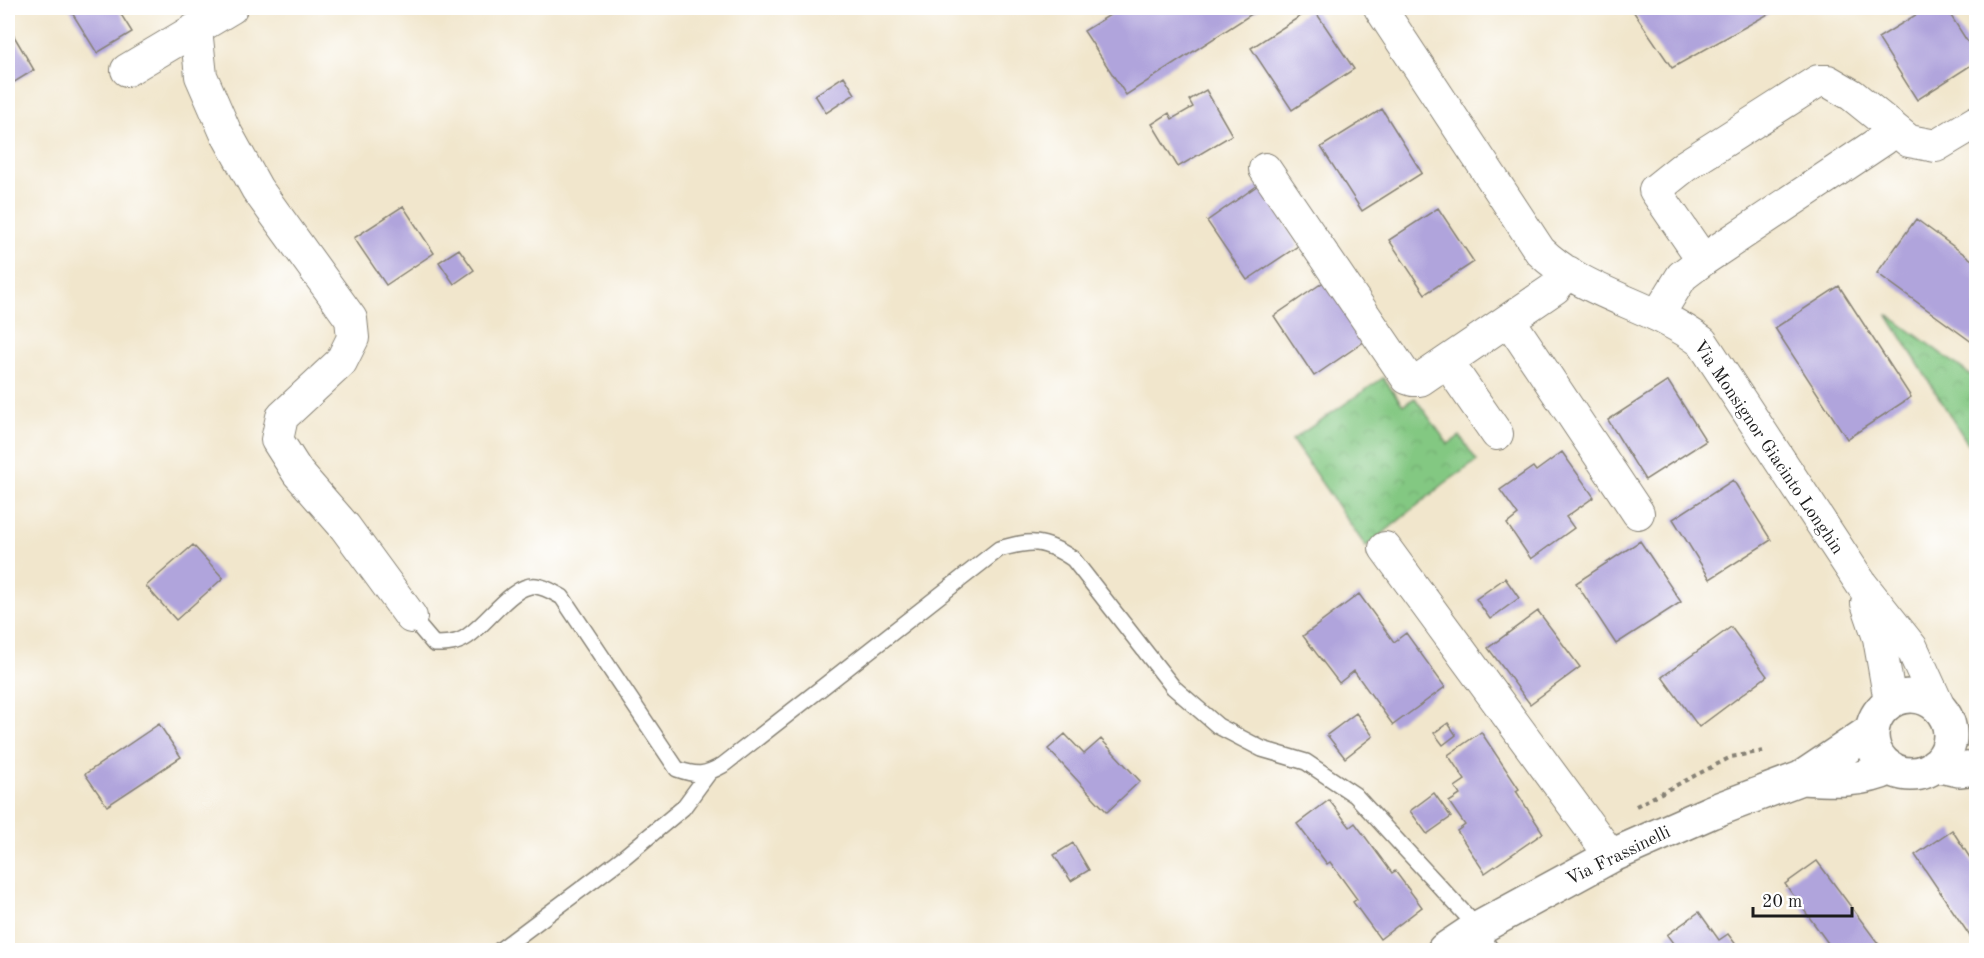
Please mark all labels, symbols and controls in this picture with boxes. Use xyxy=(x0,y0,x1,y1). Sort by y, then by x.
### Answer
street label: Via Monsignor Giacinto Longhin xyxy=(1690,338,1847,558)
street label: Via Frassinelli xyxy=(1564,823,1673,889)
scale bar xyxy=(1753,880,1852,918)
text: 20 m xyxy=(1762,893,1802,911)

